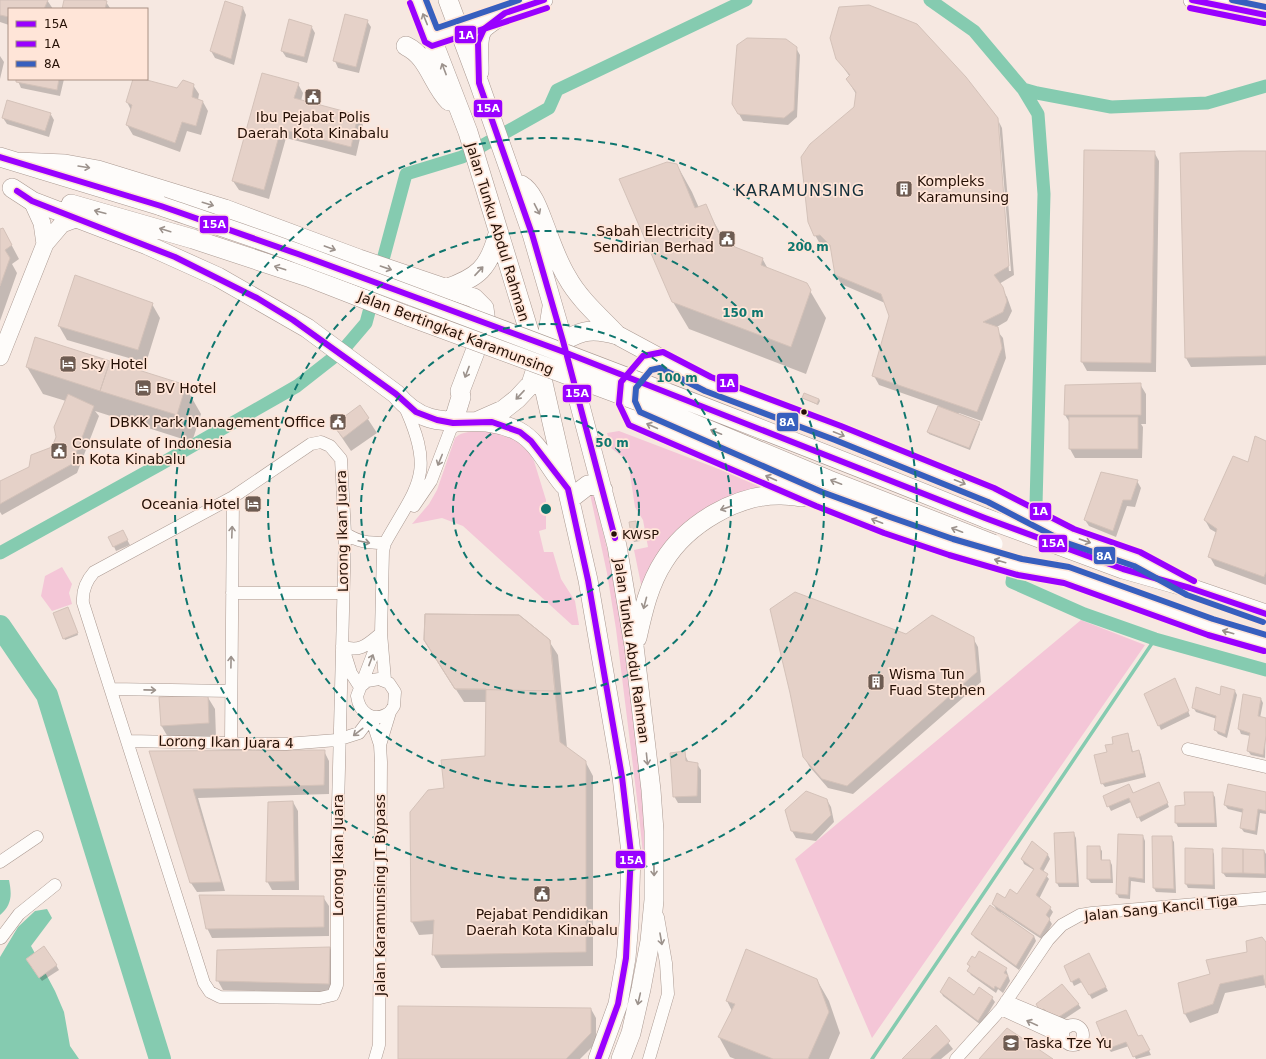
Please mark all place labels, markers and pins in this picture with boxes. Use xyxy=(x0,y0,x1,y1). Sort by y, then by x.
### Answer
public building icon: Ibu Pejabat Polis Daerah Kota Kinabalu xyxy=(303,87,323,107)
place label: Ibu Pejabat Polis Daerah Kota Kinabalu xyxy=(237,109,389,141)
place label: Kompleks Karamunsing xyxy=(917,173,1009,205)
building icon: Kompleks Karamunsing xyxy=(894,179,914,199)
place label: Sabah Electricity Sendirian Berhad xyxy=(593,223,714,255)
public building icon: Sabah Electricity Sendirian Berhad xyxy=(717,229,737,249)
hotel icon: Sky Hotel xyxy=(58,354,78,374)
place label: Sky Hotel xyxy=(81,356,147,372)
hotel icon: BV Hotel xyxy=(133,378,153,398)
place label: BV Hotel xyxy=(156,380,216,396)
unlabelled marker xyxy=(799,407,809,417)
public building icon: DBKK Park Management Office xyxy=(328,412,348,432)
place label: DBKK Park Management Office xyxy=(110,414,325,430)
place label: Consulate of Indonesia in Kota Kinabalu xyxy=(72,435,232,467)
public building icon: Consulate of Indonesia in Kota Kinabalu xyxy=(49,441,69,461)
hotel icon: Oceania Hotel xyxy=(243,494,263,514)
place label: Oceania Hotel xyxy=(141,496,240,512)
centre of rings xyxy=(539,502,553,516)
place label: KWSP xyxy=(622,527,659,542)
marker: KWSP xyxy=(609,529,619,539)
place label: Wisma Tun Fuad Stephen xyxy=(889,666,985,698)
building icon: Wisma Tun Fuad Stephen xyxy=(866,672,886,692)
public building icon: Pejabat Pendidikan Daerah Kota Kinabalu xyxy=(532,884,552,904)
place label: Pejabat Pendidikan Daerah Kota Kinabalu xyxy=(466,906,618,938)
school or university icon: Taska Tze Yu xyxy=(1001,1033,1021,1053)
place label: Taska Tze Yu xyxy=(1023,1035,1112,1051)

